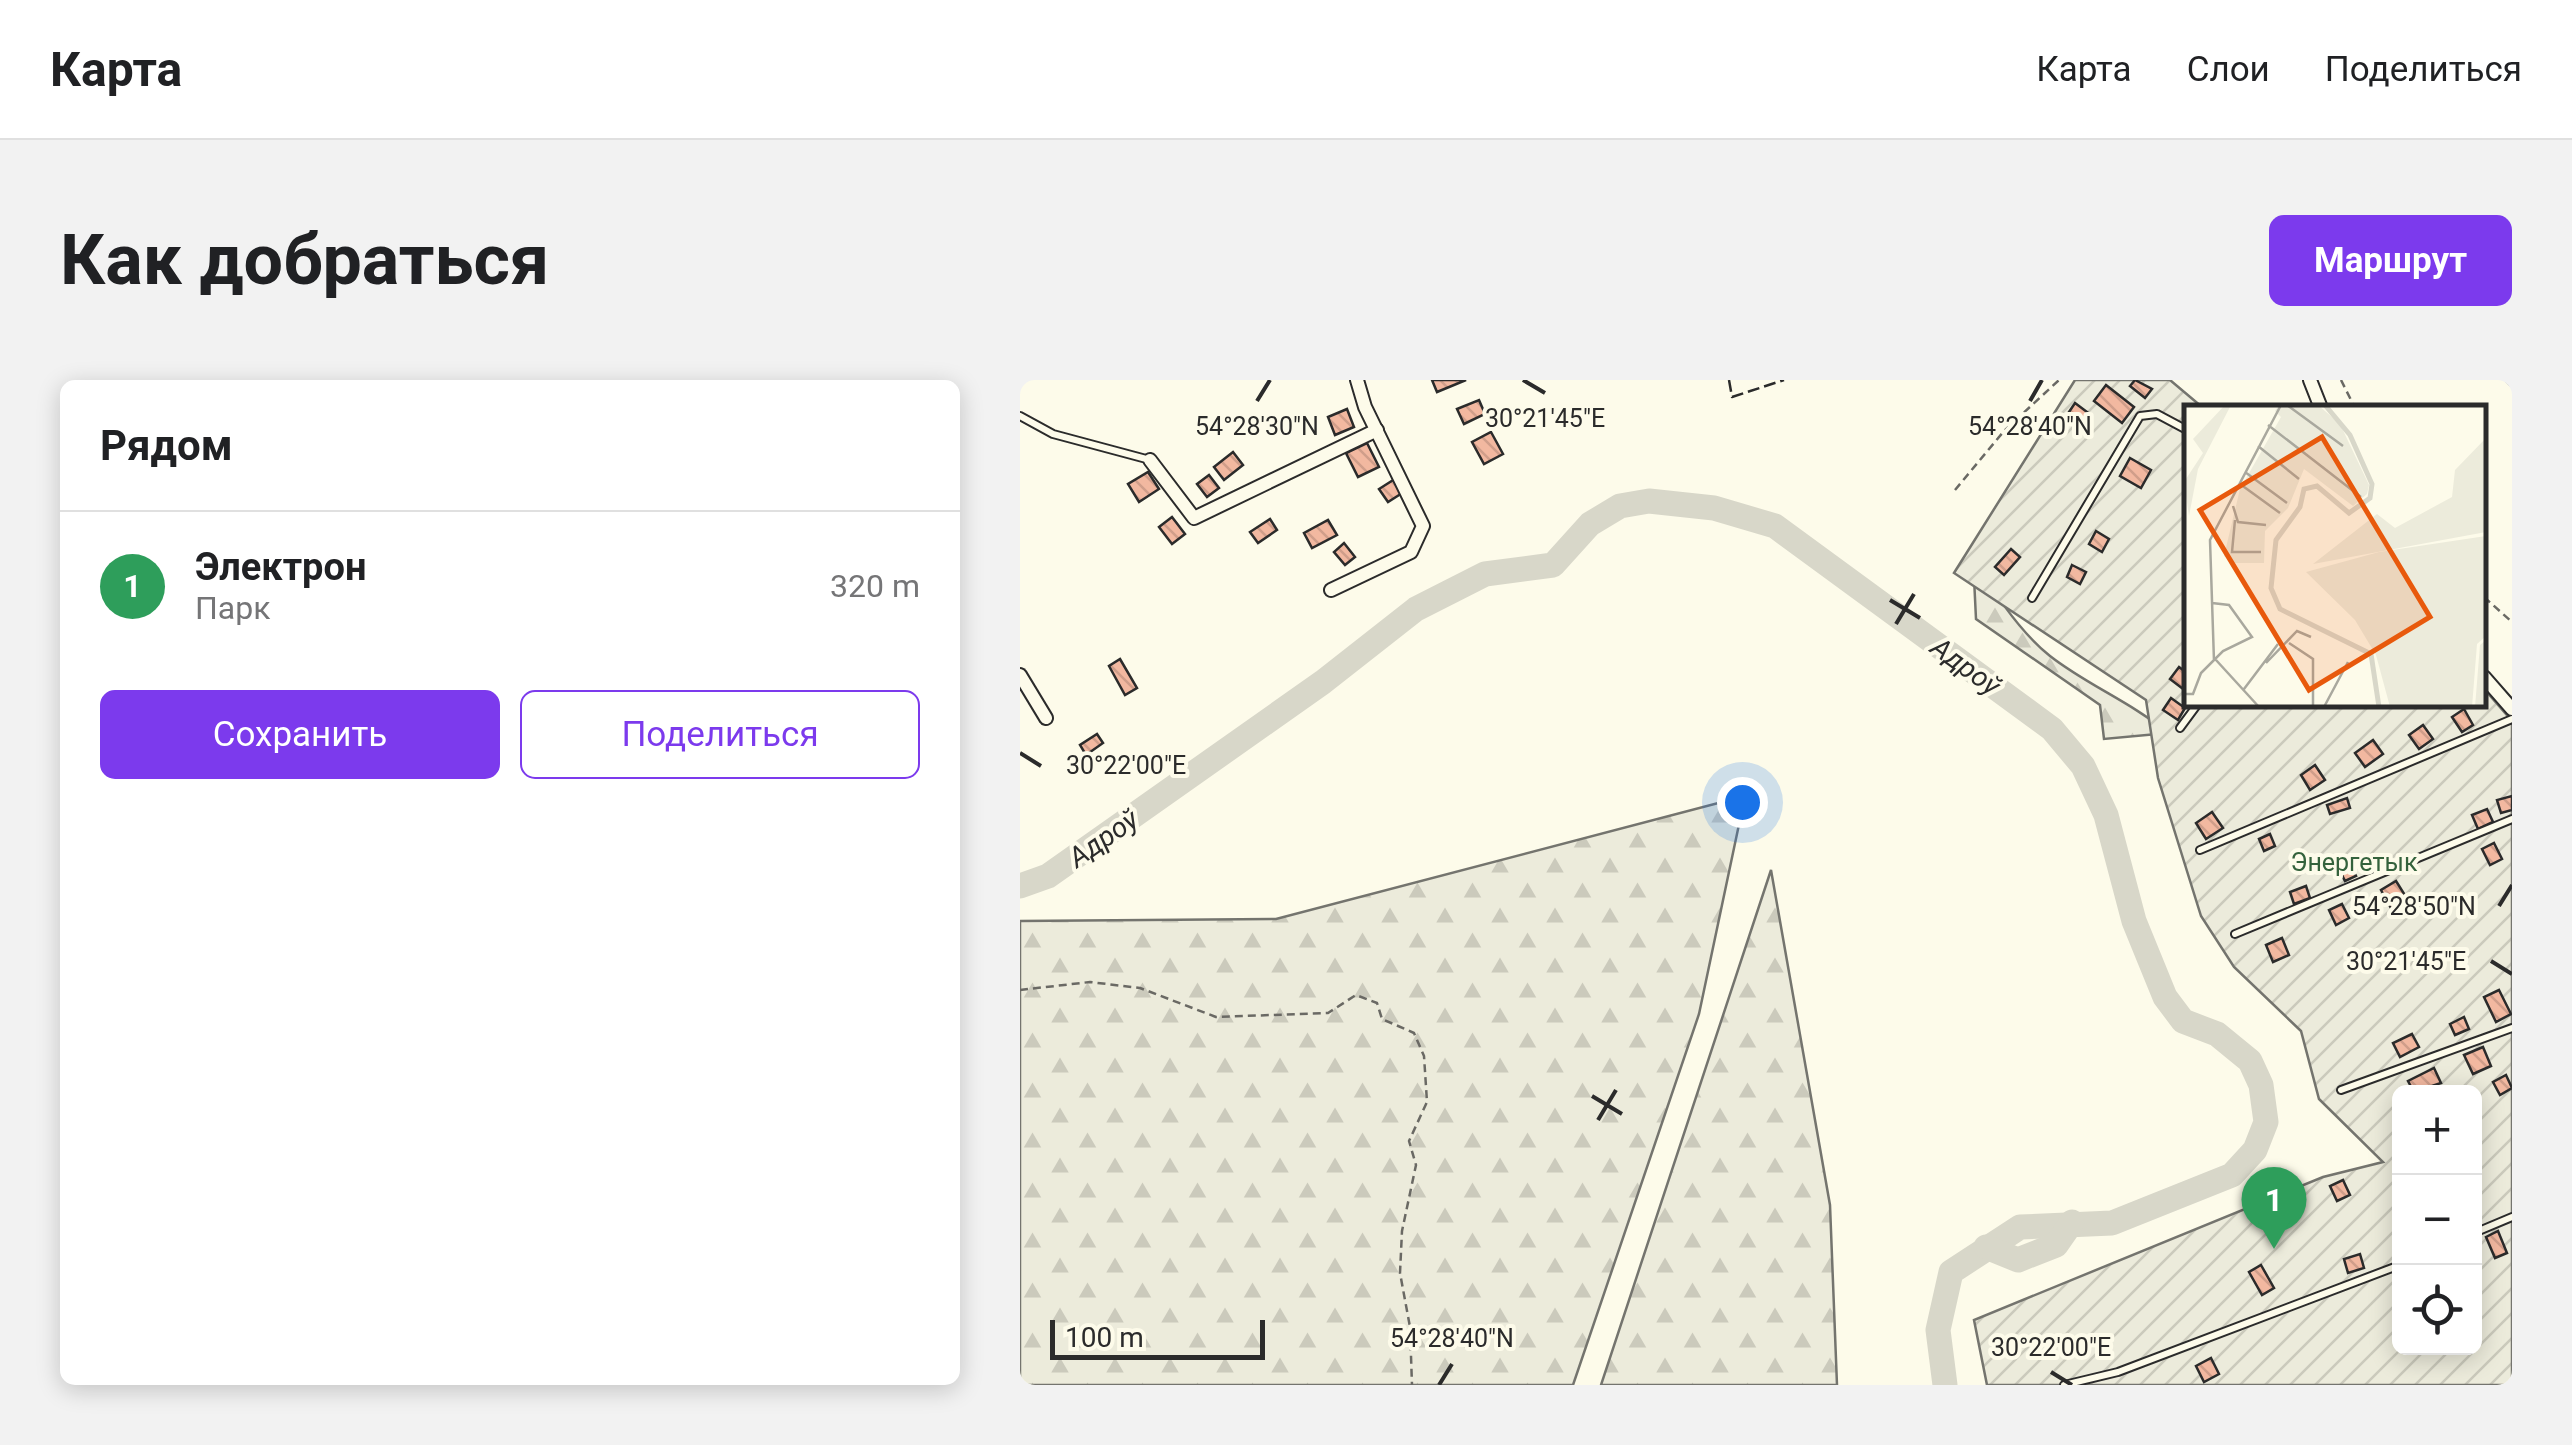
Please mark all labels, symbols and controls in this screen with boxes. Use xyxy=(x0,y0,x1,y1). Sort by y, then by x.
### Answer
text: Карта xyxy=(50,41,182,98)
text: Карта xyxy=(2036,49,2132,90)
text: Слои xyxy=(2187,49,2270,90)
text: Поделиться xyxy=(2325,49,2522,90)
button: Маршрут xyxy=(2269,215,2512,306)
text: Как добраться xyxy=(60,219,549,301)
text: 30°21'45"E xyxy=(1485,404,1605,433)
inset map xyxy=(2184,405,2487,708)
text: 54°28'30"N xyxy=(1195,412,1319,441)
text: 54°28'40"N xyxy=(1968,412,2092,441)
text: Рядом xyxy=(100,421,233,470)
text: Электрон xyxy=(195,545,366,589)
text: 1 xyxy=(123,567,142,605)
text: 320 m xyxy=(830,567,920,605)
text: Парк xyxy=(195,589,271,627)
water label: Адроў xyxy=(1923,629,2008,703)
button: Сохранить xyxy=(100,690,500,779)
button: Поделиться xyxy=(520,690,920,779)
text: 30°22'00"E xyxy=(1066,751,1186,780)
your location xyxy=(1717,777,1768,828)
water label: Адроў xyxy=(1060,802,1145,875)
park label: Энергетык xyxy=(2291,848,2418,877)
text: 54°28'50"N xyxy=(2352,892,2476,921)
text: 30°21'45"E xyxy=(2346,947,2466,976)
map controls xyxy=(2392,1085,2482,1355)
button: + xyxy=(2392,1085,2482,1175)
pin: 1 xyxy=(2242,1166,2306,1249)
button: − xyxy=(2392,1175,2482,1265)
button: locate xyxy=(2392,1265,2482,1355)
scale bar xyxy=(1050,1315,1265,1360)
text: 100 m xyxy=(1065,1321,1144,1354)
text: 54°28'40"N xyxy=(1390,1324,1514,1353)
text: 30°22'00"E xyxy=(1991,1333,2111,1362)

